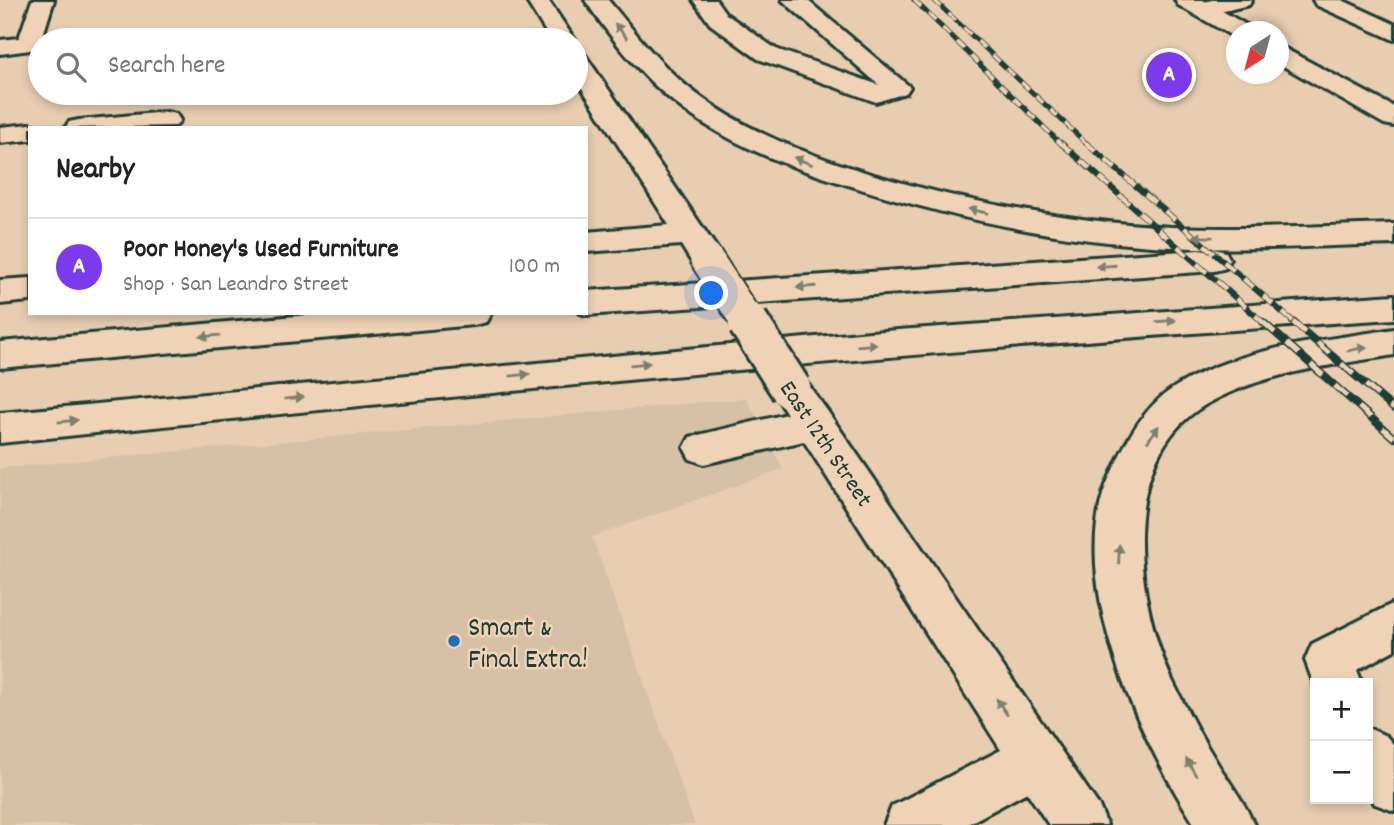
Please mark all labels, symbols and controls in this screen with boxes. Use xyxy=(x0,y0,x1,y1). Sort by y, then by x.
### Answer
north arrow xyxy=(1226,21,1289,84)
one-way arrow xyxy=(614,22,629,39)
search box xyxy=(28,28,588,105)
icon: search xyxy=(52,48,90,86)
text: Search here xyxy=(108,48,226,85)
pin: A xyxy=(1146,49,1192,101)
text: Nearby xyxy=(56,150,134,193)
one-way arrow xyxy=(793,155,814,166)
one-way arrow xyxy=(967,206,989,217)
one-way arrow xyxy=(1192,231,1214,243)
text: Poor Honey's Used Furniture xyxy=(123,232,399,269)
text: A xyxy=(73,251,85,284)
text: 100 m xyxy=(509,251,560,284)
one-way arrow xyxy=(1095,261,1117,272)
text: Shop · San Leandro Street xyxy=(123,269,349,302)
your location xyxy=(694,276,728,310)
one-way arrow xyxy=(795,282,817,293)
one-way arrow xyxy=(1155,315,1177,326)
one-way arrow xyxy=(199,331,221,342)
one-way arrow xyxy=(856,339,878,350)
one-way arrow xyxy=(1346,343,1368,354)
one-way arrow xyxy=(629,358,651,369)
one-way arrow xyxy=(510,369,532,380)
street label: East 12th Street xyxy=(770,375,880,515)
one-way arrow xyxy=(283,392,305,403)
one-way arrow xyxy=(57,415,79,426)
one-way arrow xyxy=(1146,425,1160,443)
one-way arrow xyxy=(1113,543,1124,565)
place label: Smart & Final Extra! xyxy=(468,610,588,682)
marker: Smart & Final Extra! xyxy=(446,633,462,649)
map controls xyxy=(1310,678,1373,804)
button: + xyxy=(1310,678,1373,741)
one-way arrow xyxy=(995,697,1008,717)
button: − xyxy=(1310,741,1373,804)
one-way arrow xyxy=(1185,758,1197,777)

